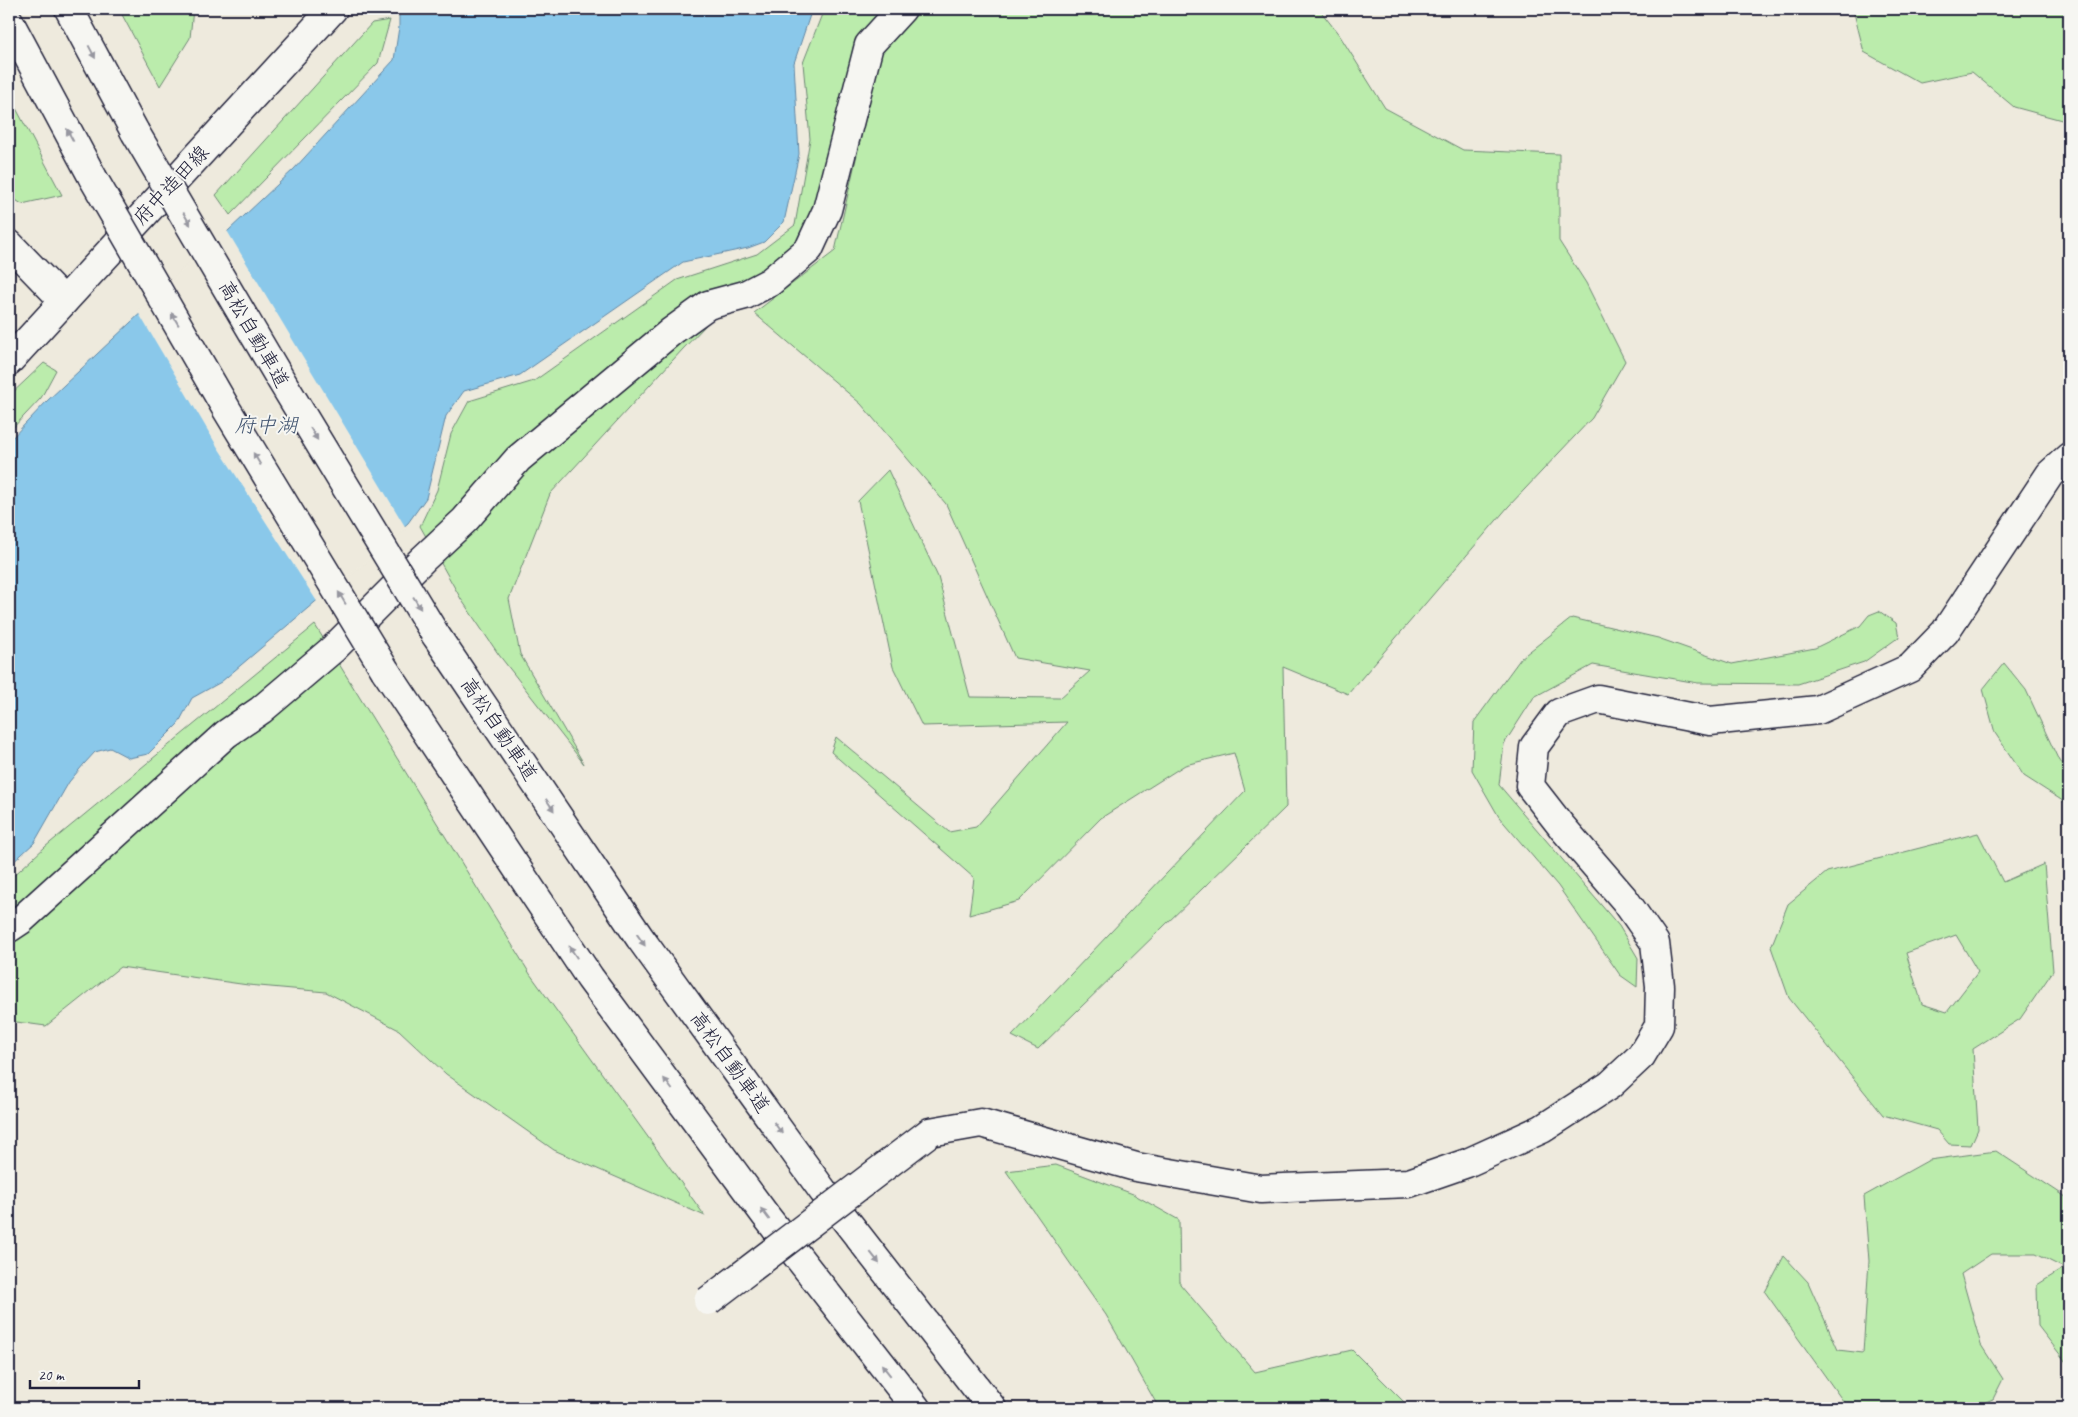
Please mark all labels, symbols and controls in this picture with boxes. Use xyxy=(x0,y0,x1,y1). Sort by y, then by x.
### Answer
one-way arrow xyxy=(88,44,96,59)
one-way arrow xyxy=(66,127,74,142)
street label: 府中造田線 xyxy=(128,140,214,230)
one-way arrow xyxy=(182,212,191,225)
street label: 高松自動車道 xyxy=(213,276,295,392)
one-way arrow xyxy=(170,313,179,326)
water label: 府中湖 xyxy=(235,412,299,438)
one-way arrow xyxy=(309,428,318,441)
one-way arrow xyxy=(253,453,262,466)
one-way arrow xyxy=(337,591,346,605)
one-way arrow xyxy=(412,596,421,609)
street label: 高松自動車道 xyxy=(455,672,543,786)
one-way arrow xyxy=(546,798,555,812)
one-way arrow xyxy=(636,933,646,946)
one-way arrow xyxy=(568,945,577,959)
street label: 高松自動車道 xyxy=(685,1006,775,1118)
one-way arrow xyxy=(663,1077,673,1091)
one-way arrow xyxy=(772,1121,783,1134)
one-way arrow xyxy=(759,1208,770,1221)
one-way arrow xyxy=(870,1251,881,1264)
scale bar xyxy=(30,1357,139,1389)
one-way arrow xyxy=(881,1364,892,1377)
text: 20 m xyxy=(38,1366,65,1385)

